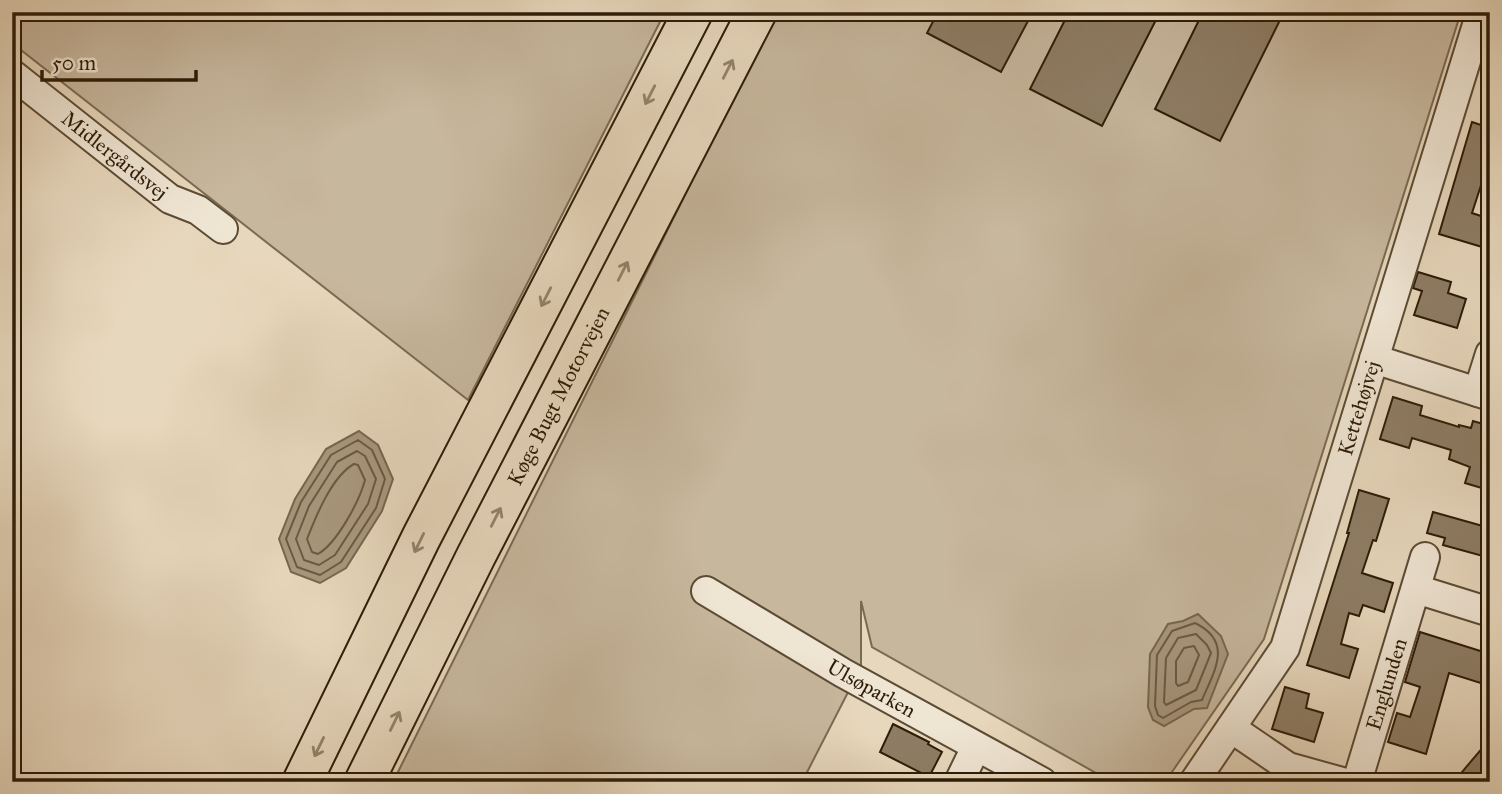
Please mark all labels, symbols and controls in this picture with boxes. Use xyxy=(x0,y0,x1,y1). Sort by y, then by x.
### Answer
scale bar xyxy=(42,38,196,82)
text: 50 m xyxy=(52,50,97,76)
one-way arrow xyxy=(721,59,735,80)
one-way arrow xyxy=(643,84,656,105)
street label: Midlergårdsvej xyxy=(56,105,173,205)
one-way arrow xyxy=(617,261,630,282)
one-way arrow xyxy=(538,286,552,307)
street label: Køge Bugt Motorvejen xyxy=(502,303,615,490)
street label: Kettehøjvej xyxy=(1332,357,1386,459)
one-way arrow xyxy=(490,507,503,528)
one-way arrow xyxy=(412,532,425,553)
street label: Englunden xyxy=(1360,635,1413,734)
street label: Ulsøparken xyxy=(822,653,920,723)
one-way arrow xyxy=(388,711,402,732)
one-way arrow xyxy=(312,736,326,757)

